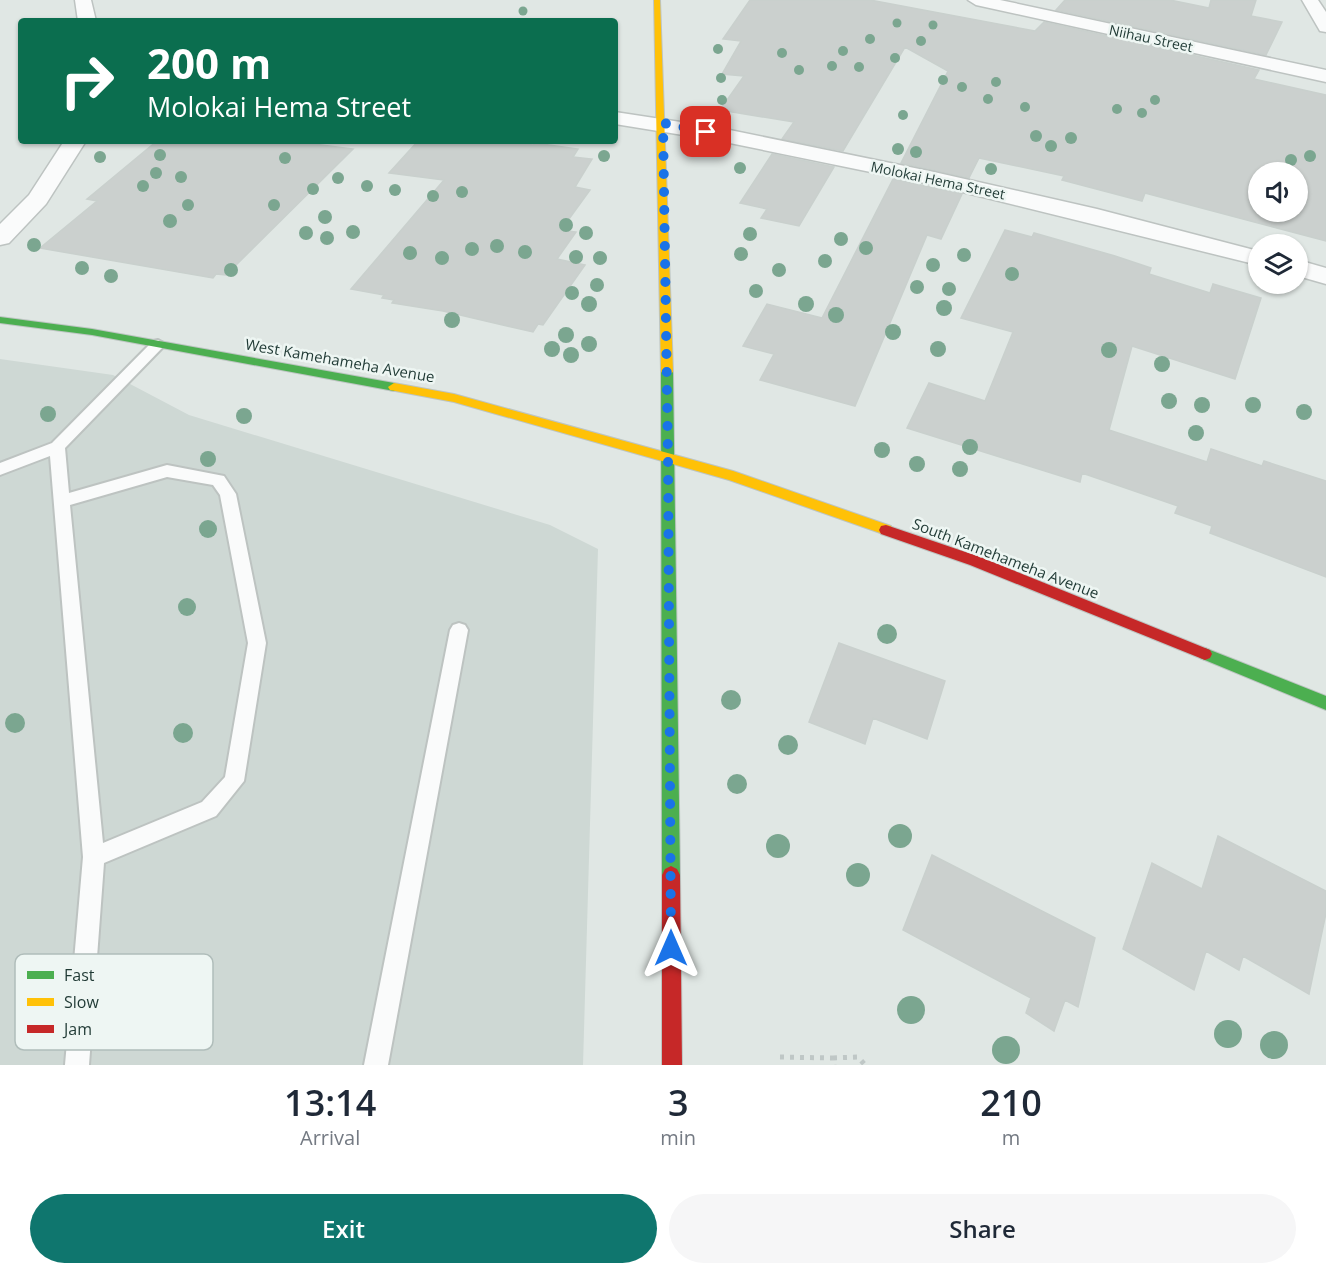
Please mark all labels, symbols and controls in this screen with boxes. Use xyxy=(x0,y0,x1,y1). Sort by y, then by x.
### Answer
street label: Niihau Street xyxy=(1107,20,1195,56)
text: 200 m xyxy=(147,34,271,91)
icon: right xyxy=(48,42,126,120)
text: Molokai Hema Street xyxy=(147,88,411,125)
pin xyxy=(680,106,731,157)
icon: arrive xyxy=(689,115,722,148)
street label: Molokai Hema Street xyxy=(869,156,1007,204)
map controls xyxy=(1248,162,1308,294)
button: sound xyxy=(1248,162,1308,222)
button: layers xyxy=(1248,234,1308,294)
street label: West Kamehameha Avenue xyxy=(244,333,436,387)
street label: South Kamehameha Avenue xyxy=(910,513,1102,603)
position arrow xyxy=(639,916,703,980)
legend xyxy=(15,954,213,1050)
text: Fast xyxy=(64,964,95,986)
text: Slow xyxy=(64,991,99,1013)
text: Jam xyxy=(62,1018,92,1040)
text: 13:14 xyxy=(284,1078,376,1127)
text: 3 xyxy=(668,1078,689,1127)
text: 210 xyxy=(980,1078,1042,1127)
text: Arrival xyxy=(300,1124,360,1151)
text: min xyxy=(660,1124,696,1151)
text: m xyxy=(1002,1124,1020,1151)
button: Exit xyxy=(30,1194,657,1263)
button: Share xyxy=(669,1194,1296,1263)

